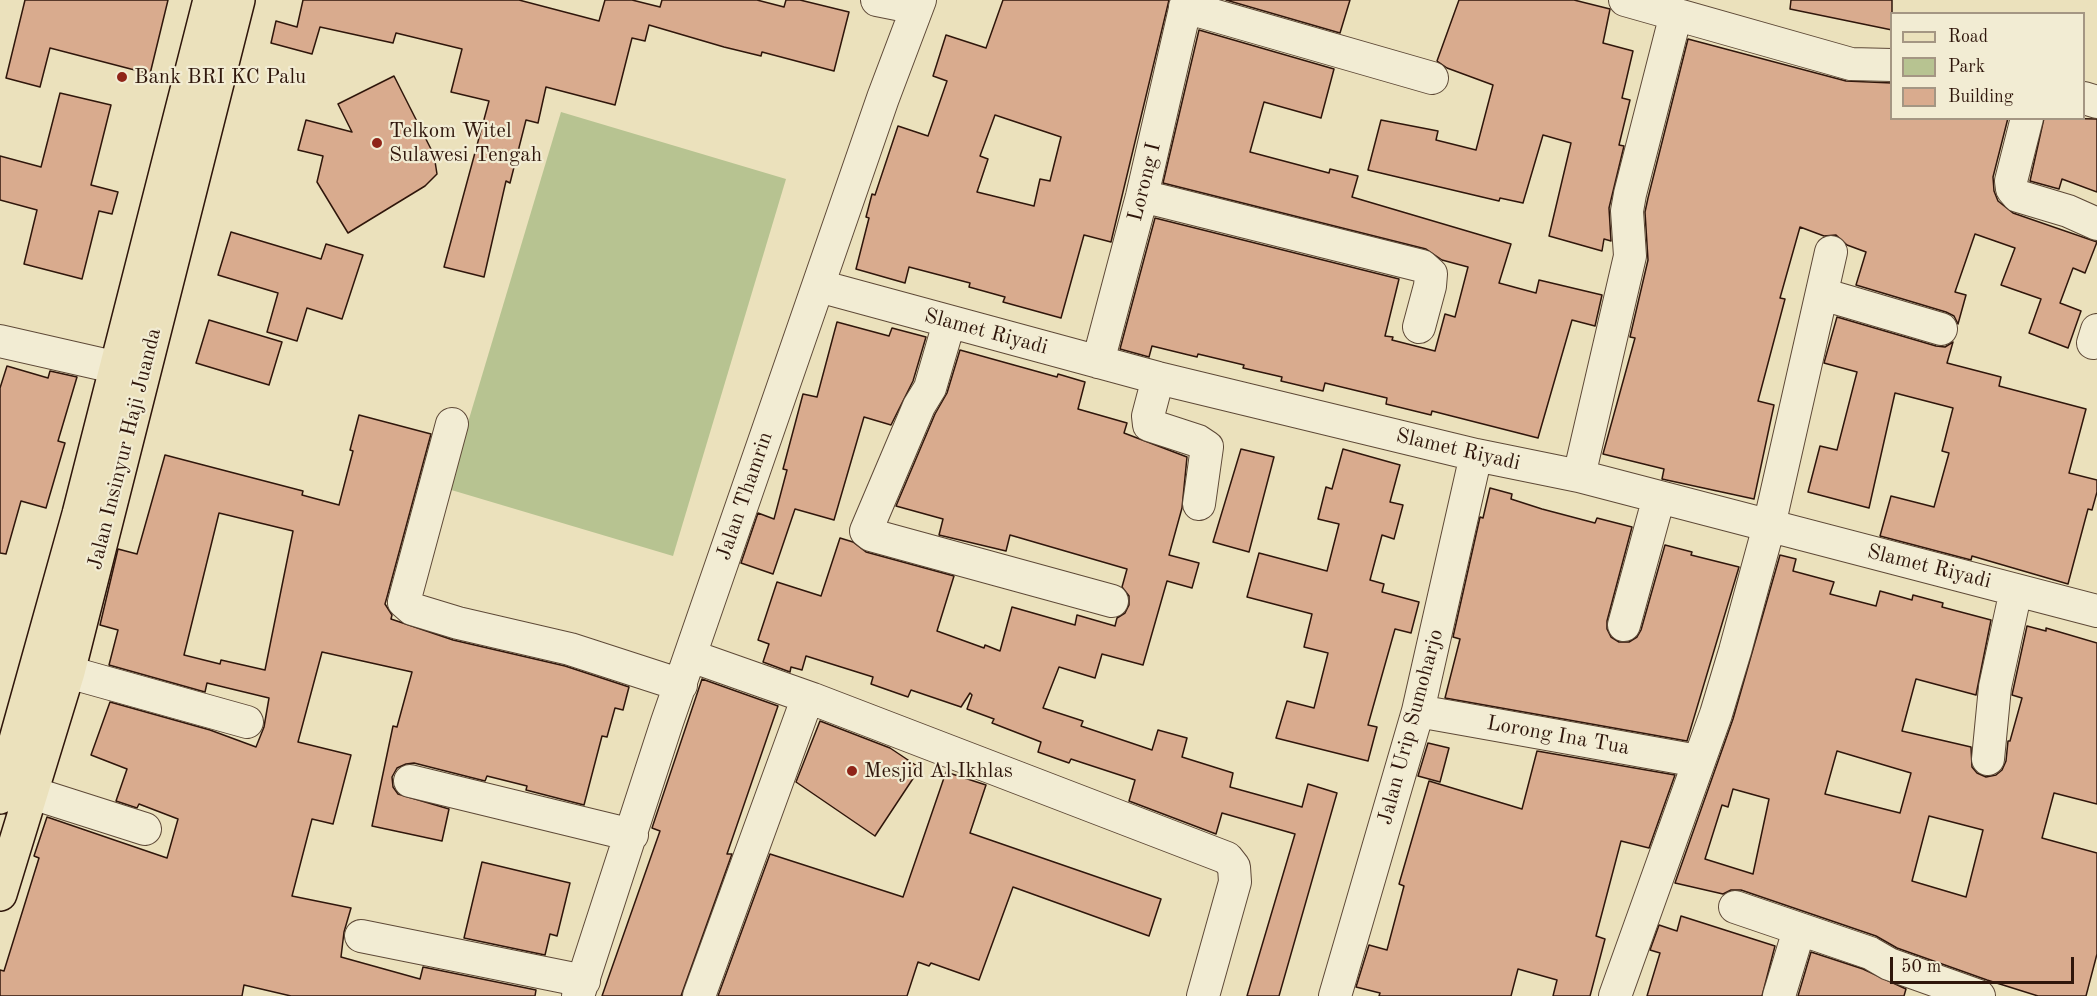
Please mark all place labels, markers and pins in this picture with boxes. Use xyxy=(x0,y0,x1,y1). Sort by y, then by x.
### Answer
place label: Bank BRI KC Palu xyxy=(134,64,306,90)
marker: Bank BRI KC Palu xyxy=(115,70,129,84)
place label: Telkom Witel Sulawesi Tengah xyxy=(389,118,542,168)
marker: Telkom Witel Sulawesi Tengah xyxy=(370,136,384,150)
place label: Mesjid Al Ikhlas xyxy=(864,758,1013,784)
marker: Mesjid Al Ikhlas xyxy=(845,764,859,778)

